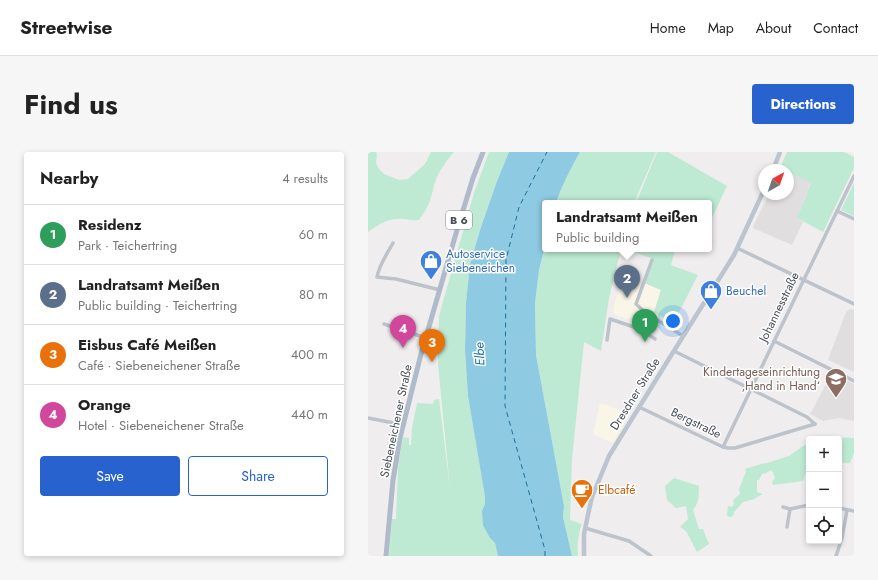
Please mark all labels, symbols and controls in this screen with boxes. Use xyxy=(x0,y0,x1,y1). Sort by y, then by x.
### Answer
text: Streetwise xyxy=(20,14,113,41)
text: Home xyxy=(650,18,686,38)
text: Map xyxy=(708,18,734,38)
text: About xyxy=(756,18,791,38)
text: Contact xyxy=(813,18,858,38)
text: Find us xyxy=(24,84,118,125)
button: Directions xyxy=(752,84,854,124)
north arrow xyxy=(758,164,794,200)
text: Nearby xyxy=(40,166,98,190)
text: 4 results xyxy=(282,169,328,188)
popup xyxy=(542,200,712,252)
text: Landratsamt Meißen xyxy=(556,206,698,228)
road number: B 6 xyxy=(446,211,472,229)
text: Residenz xyxy=(78,214,142,236)
text: 1 xyxy=(50,225,56,244)
text: 60 m xyxy=(299,225,328,244)
text: Public building xyxy=(556,228,639,247)
text: Park · Teichertring xyxy=(78,236,177,255)
place label: Autoservice Siebeneichen xyxy=(446,245,515,277)
shop icon: Autoservice Siebeneichen xyxy=(418,248,444,281)
pin: 2 xyxy=(614,265,640,298)
street label: Johannesstraße xyxy=(753,269,804,347)
text: Landratsamt Meißen xyxy=(78,274,220,296)
shop icon: Beuchel xyxy=(698,278,724,311)
place label: Beuchel xyxy=(726,282,766,300)
text: 2 xyxy=(49,285,57,304)
text: 80 m xyxy=(299,285,328,304)
text: Public building · Teichertring xyxy=(78,296,237,315)
pin: 1 xyxy=(632,309,658,342)
your location xyxy=(663,311,683,331)
pin: 4 xyxy=(390,315,416,348)
pin: 3 xyxy=(419,329,445,362)
text: Eisbus Café Meißen xyxy=(78,334,216,356)
water label: Elbe xyxy=(469,341,490,366)
text: 3 xyxy=(49,345,57,364)
text: 400 m xyxy=(291,345,328,364)
street label: Dresdner Straße xyxy=(606,354,664,434)
text: Café · Siebeneichener Straße xyxy=(78,356,240,375)
street label: Siebeneichener Straße xyxy=(375,363,417,479)
place label: Kindertageseinrichtung ‚Hand in Hand‘ xyxy=(703,363,820,395)
school or university icon: Kindertageseinrichtung ‚Hand in Hand‘ xyxy=(823,366,849,399)
text: Orange xyxy=(78,394,131,416)
street label: Bergstraße xyxy=(668,403,724,443)
text: 4 xyxy=(48,405,58,424)
text: 440 m xyxy=(291,405,328,424)
text: Hotel · Siebeneichener Straße xyxy=(78,416,244,435)
map controls xyxy=(806,436,842,544)
button: + xyxy=(806,436,842,472)
button: Save xyxy=(40,456,180,496)
button: Share xyxy=(188,456,328,496)
button: − xyxy=(806,472,842,508)
cafe icon: Elbcafé xyxy=(569,477,595,510)
place label: Elbcafé xyxy=(598,481,635,499)
button: locate xyxy=(806,508,842,544)

